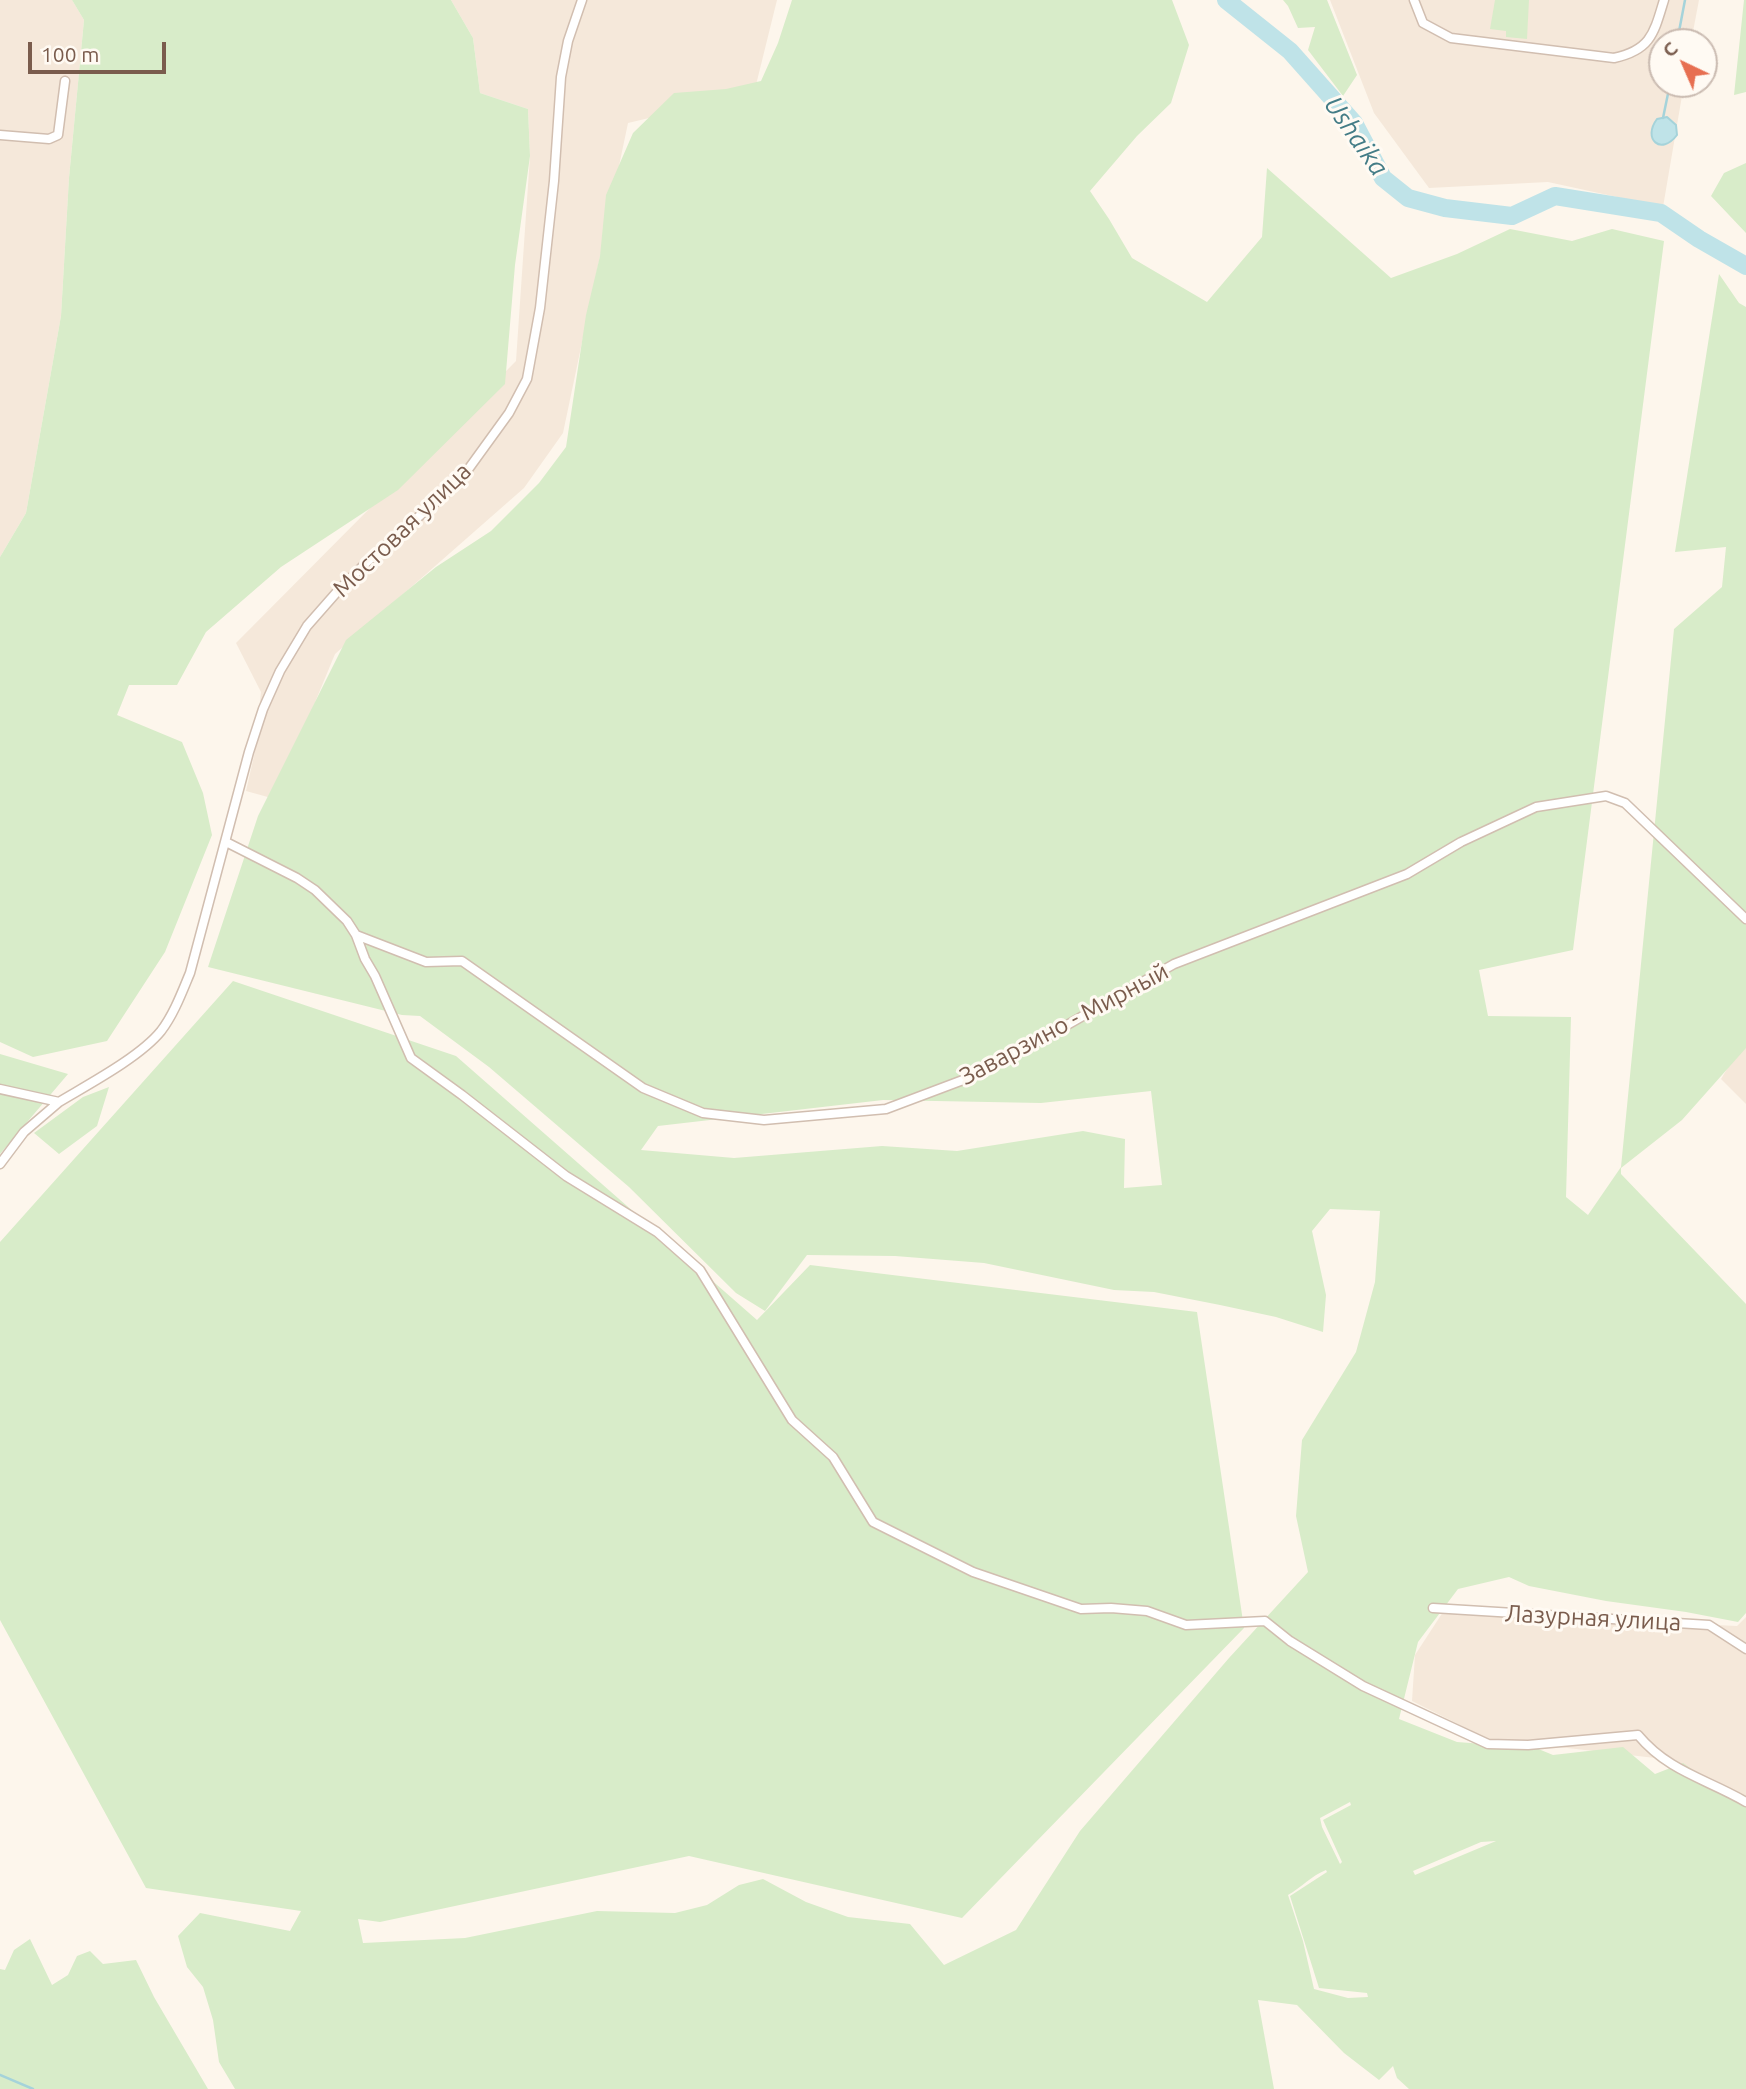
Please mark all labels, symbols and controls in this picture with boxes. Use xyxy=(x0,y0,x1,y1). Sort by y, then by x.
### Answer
scale bar xyxy=(32,28,170,72)
north arrow xyxy=(1648,28,1718,98)
text: С xyxy=(1658,37,1682,61)
text: 100 m xyxy=(41,42,99,66)
water label: Ushaika xyxy=(1317,90,1395,182)
street label: Мостовая улица xyxy=(327,457,477,603)
street label: Заварзино - Мирный xyxy=(955,957,1173,1091)
street label: Лазурная улица xyxy=(1504,1599,1682,1637)

